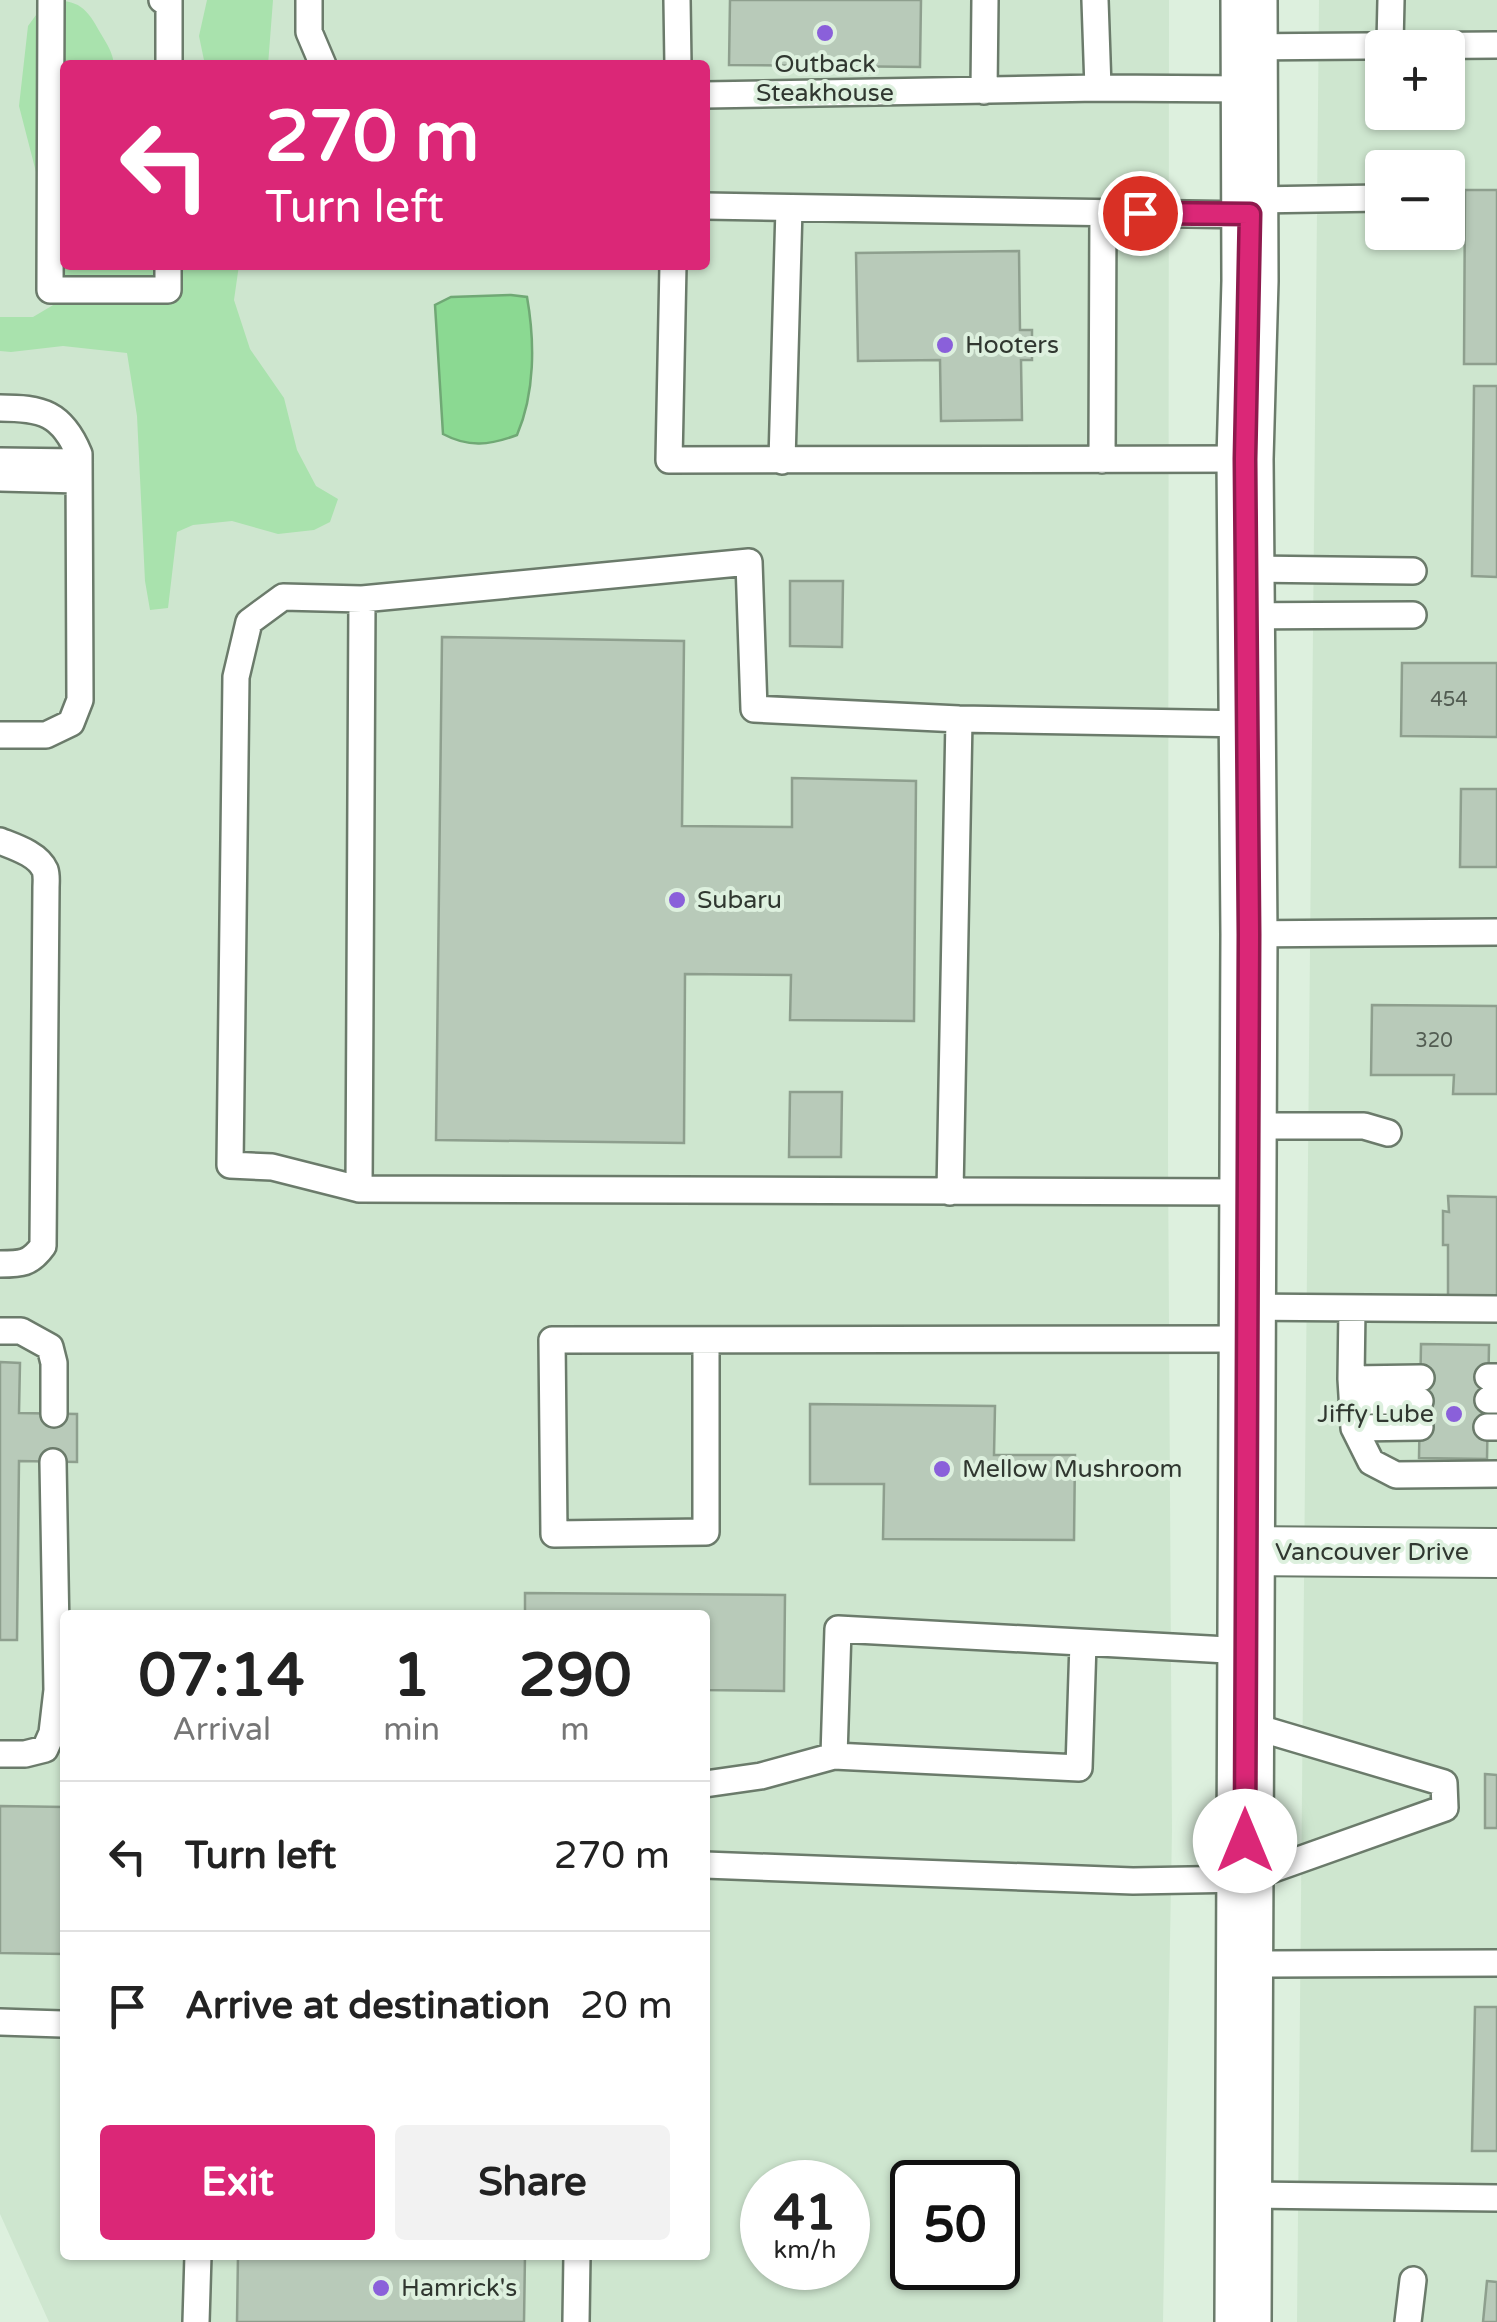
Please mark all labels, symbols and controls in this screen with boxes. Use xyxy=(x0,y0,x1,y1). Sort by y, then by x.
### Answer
marker: Outback Steakhouse xyxy=(814,22,836,44)
map controls xyxy=(1365,30,1465,250)
button: + xyxy=(1365,30,1465,130)
place label: Outback Steakhouse xyxy=(756,49,894,108)
text: 270 m xyxy=(265,96,479,180)
icon: left xyxy=(100,100,230,230)
button: − xyxy=(1365,150,1465,250)
pin xyxy=(1098,171,1183,256)
text: Turn left xyxy=(265,181,444,235)
icon: arrive xyxy=(1113,186,1168,241)
place label: Hooters xyxy=(965,330,1059,360)
marker: Hooters xyxy=(934,334,956,356)
house number: 454 xyxy=(1430,688,1468,712)
place label: Subaru xyxy=(697,885,782,915)
marker: Subaru xyxy=(666,889,688,911)
house number: 320 xyxy=(1415,1029,1453,1053)
place label: Jiffy Lube xyxy=(1317,1399,1434,1429)
marker: Jiffy Lube xyxy=(1443,1403,1465,1425)
place label: Mellow Mushroom xyxy=(962,1454,1183,1484)
marker: Mellow Mushroom xyxy=(931,1458,953,1480)
street label: Vancouver Drive xyxy=(1275,1537,1469,1567)
text: 07:14 xyxy=(138,1640,305,1712)
text: 1 xyxy=(393,1640,430,1712)
text: 290 xyxy=(518,1640,632,1712)
text: Arrival xyxy=(172,1711,271,1749)
text: min xyxy=(383,1711,440,1749)
text: m xyxy=(560,1711,590,1749)
position arrow xyxy=(1193,1789,1297,1893)
icon: left xyxy=(100,1829,155,1884)
text: Turn left xyxy=(185,1833,336,1879)
text: 270 m xyxy=(554,1833,670,1879)
icon: arrive xyxy=(100,1979,155,2034)
text: Arrive at destination xyxy=(185,1983,550,2029)
text: 20 m xyxy=(580,1983,673,2029)
button: Exit xyxy=(100,2125,375,2240)
button: Share xyxy=(395,2125,670,2240)
speed limit sign: 50 xyxy=(890,2160,1020,2290)
text: 41 xyxy=(774,2183,836,2243)
text: km/h xyxy=(774,2235,836,2265)
place label: Hamrick's xyxy=(401,2273,517,2303)
marker: Hamrick's xyxy=(370,2277,392,2299)

